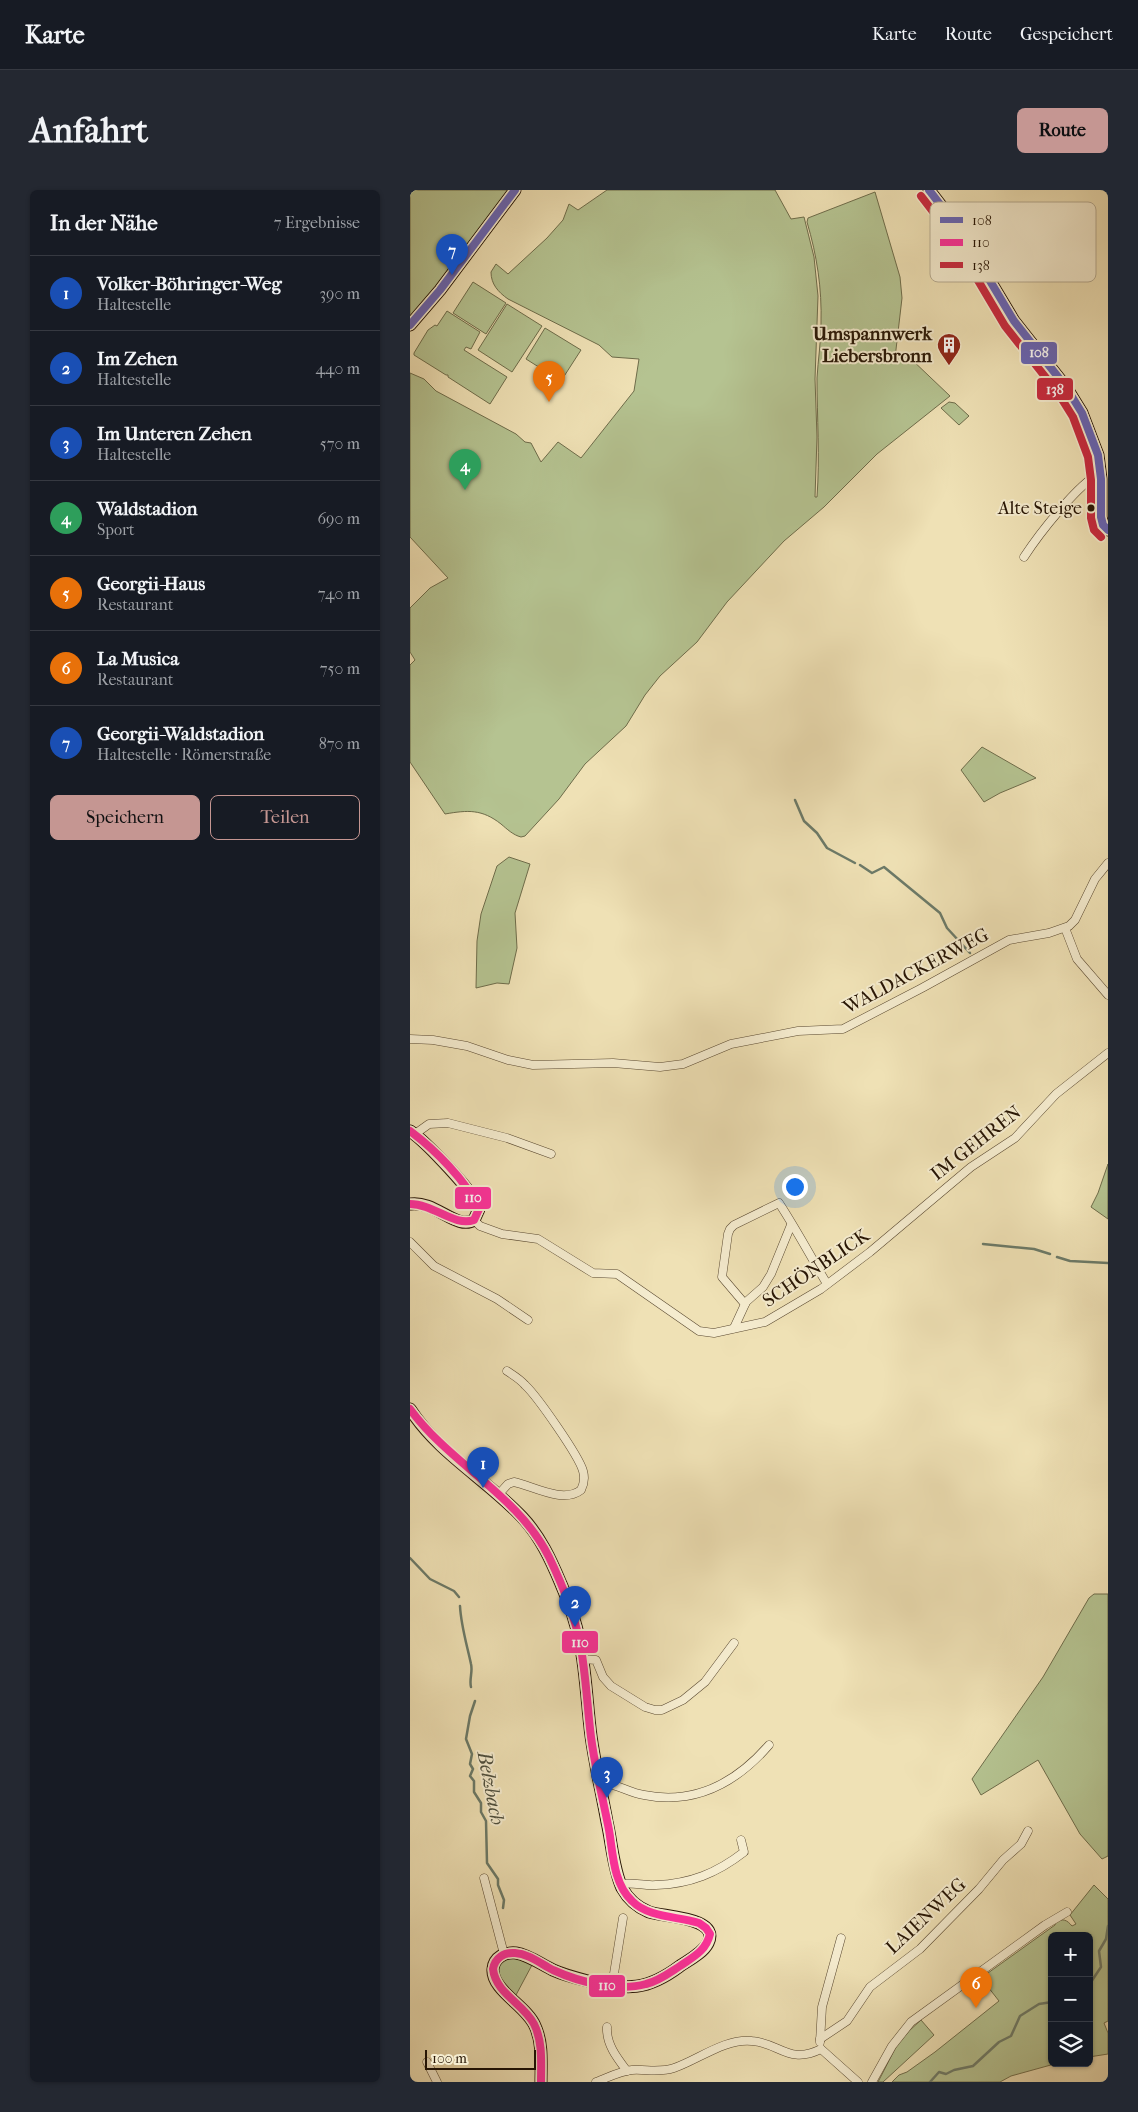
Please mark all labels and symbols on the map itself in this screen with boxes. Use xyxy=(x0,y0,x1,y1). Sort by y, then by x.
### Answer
legend xyxy=(930,202,1096,282)
text: 108 xyxy=(972,212,992,229)
pin: 7 xyxy=(436,234,468,275)
text: 110 xyxy=(972,234,990,251)
text: 138 xyxy=(972,257,990,274)
place label: Umspannwerk Liebersbronn xyxy=(812,323,933,367)
building icon: Umspannwerk Liebersbronn xyxy=(936,332,962,366)
line badge: 108 xyxy=(1020,341,1058,365)
text: 108 xyxy=(1029,344,1049,361)
pin: 5 xyxy=(533,361,565,402)
line badge: 138 xyxy=(1036,377,1074,401)
text: 138 xyxy=(1046,381,1064,398)
pin: 4 xyxy=(449,449,481,490)
place label: Alte Steige xyxy=(997,498,1082,519)
marker: Alte Steige xyxy=(1086,503,1096,513)
street label: WALDACKERWEG xyxy=(839,923,993,1019)
street label: IM GEHREN xyxy=(926,1101,1026,1185)
your location xyxy=(782,1174,808,1200)
line badge: 110 xyxy=(454,1186,492,1210)
text: 110 xyxy=(464,1189,482,1206)
street label: SCHÖNBLICK xyxy=(758,1224,875,1312)
pin: 1 xyxy=(467,1447,499,1488)
pin: 2 xyxy=(559,1586,591,1627)
line badge: 110 xyxy=(561,1630,599,1654)
text: 110 xyxy=(571,1634,589,1651)
water label: Belzbach xyxy=(472,1748,509,1827)
pin: 3 xyxy=(591,1757,623,1798)
street label: LAIENWEG xyxy=(881,1873,971,1959)
pin: 6 xyxy=(960,1967,992,2008)
line badge: 110 xyxy=(588,1974,626,1998)
text: 110 xyxy=(598,1977,616,1994)
scale bar xyxy=(425,2047,536,2070)

